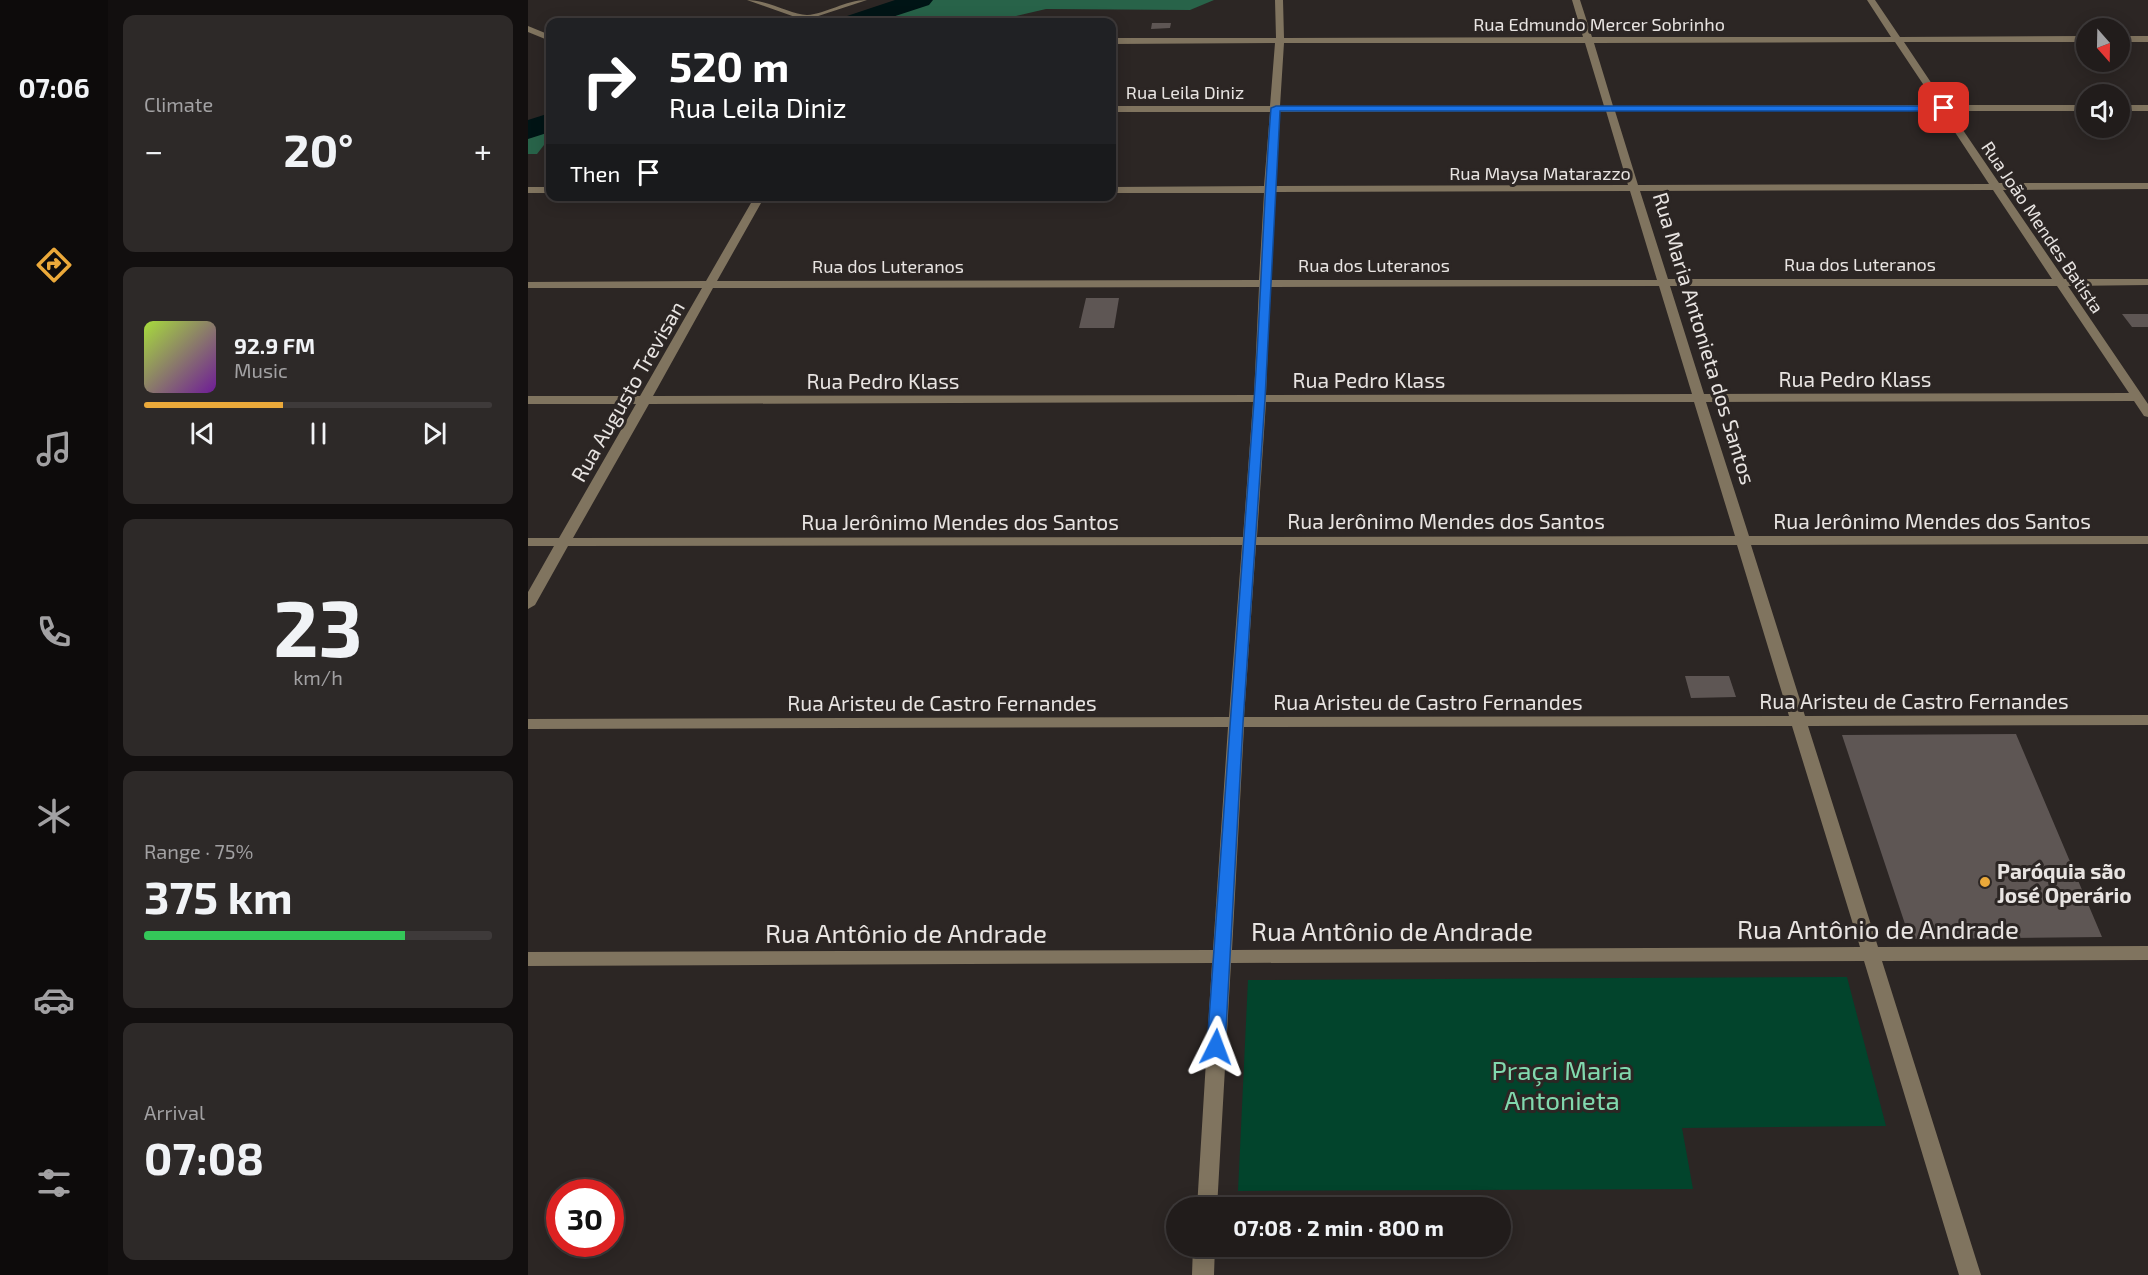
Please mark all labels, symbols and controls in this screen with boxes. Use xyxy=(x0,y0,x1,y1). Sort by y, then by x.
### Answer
street label: Rua Edmundo Mercer Sobrinho xyxy=(1473,13,1725,35)
north arrow xyxy=(2076,18,2130,72)
map controls xyxy=(2076,18,2130,138)
text: 520 m xyxy=(669,40,789,90)
icon: right xyxy=(570,42,648,120)
text: 07:06 xyxy=(18,71,90,103)
street label: Rua Leila Diniz xyxy=(1126,81,1244,103)
pin xyxy=(1918,82,1969,133)
button: sound xyxy=(2076,84,2130,138)
text: Rua Leila Diniz xyxy=(669,91,847,123)
icon: arrive xyxy=(1927,91,1960,124)
text: Climate xyxy=(144,92,213,116)
text: 20° xyxy=(284,122,354,176)
text: − xyxy=(144,130,163,170)
text: + xyxy=(474,130,492,170)
street label: Rua João Mendes Batista xyxy=(1977,137,2109,317)
icon: arrive xyxy=(632,156,665,189)
text: Then xyxy=(570,160,620,186)
street label: Rua Maysa Matarazzo xyxy=(1449,162,1631,184)
street label: Rua Maria Antonieta dos Santos xyxy=(1649,189,1761,487)
icon: directions xyxy=(33,244,75,286)
street label: Rua dos Luteranos xyxy=(1784,253,1936,275)
street label: Rua dos Luteranos xyxy=(1298,254,1450,276)
street label: Rua dos Luteranos xyxy=(812,255,964,277)
street label: Rua Augusto Trevisan xyxy=(565,296,689,486)
text: 92.9 FM xyxy=(234,332,315,358)
text: Music xyxy=(234,358,288,382)
street label: Rua Pedro Klass xyxy=(1778,366,1932,391)
street label: Rua Pedro Klass xyxy=(1292,367,1446,392)
street label: Rua Pedro Klass xyxy=(806,368,960,393)
icon: previous xyxy=(186,417,219,450)
icon: pause xyxy=(302,417,335,450)
icon: next xyxy=(418,417,451,450)
icon: music xyxy=(33,428,75,470)
street label: Rua Jerônimo Mendes dos Santos xyxy=(1287,508,1605,533)
street label: Rua Jerônimo Mendes dos Santos xyxy=(1773,508,2091,533)
street label: Rua Jerônimo Mendes dos Santos xyxy=(801,509,1119,534)
text: 23 xyxy=(273,579,363,673)
icon: phone xyxy=(33,611,75,653)
text: km/h xyxy=(293,665,343,689)
street label: Rua Aristeu de Castro Fernandes xyxy=(1759,688,2069,713)
street label: Rua Aristeu de Castro Fernandes xyxy=(1273,689,1583,714)
street label: Rua Aristeu de Castro Fernandes xyxy=(787,690,1097,715)
icon: climate xyxy=(33,795,75,837)
text: Range · 75% xyxy=(144,839,253,863)
place label: Paróquia são José Operário xyxy=(1997,858,2132,907)
text: 375 km xyxy=(144,869,293,923)
marker: Paróquia são José Operário xyxy=(1978,875,1992,889)
street label: Rua Antônio de Andrade xyxy=(1737,913,2019,944)
street label: Rua Antônio de Andrade xyxy=(1251,915,1533,946)
street label: Rua Antônio de Andrade xyxy=(765,917,1047,948)
icon: car xyxy=(33,979,75,1021)
position arrow xyxy=(1184,1015,1248,1079)
park label: Praça Maria Antonieta xyxy=(1491,1054,1633,1115)
text: Arrival xyxy=(144,1100,205,1124)
text: 07:08 xyxy=(144,1130,264,1184)
icon: filters xyxy=(33,1162,75,1204)
speed limit sign: 30 xyxy=(546,1179,624,1257)
text: 07:08 · 2 min · 800 m xyxy=(1233,1214,1444,1240)

